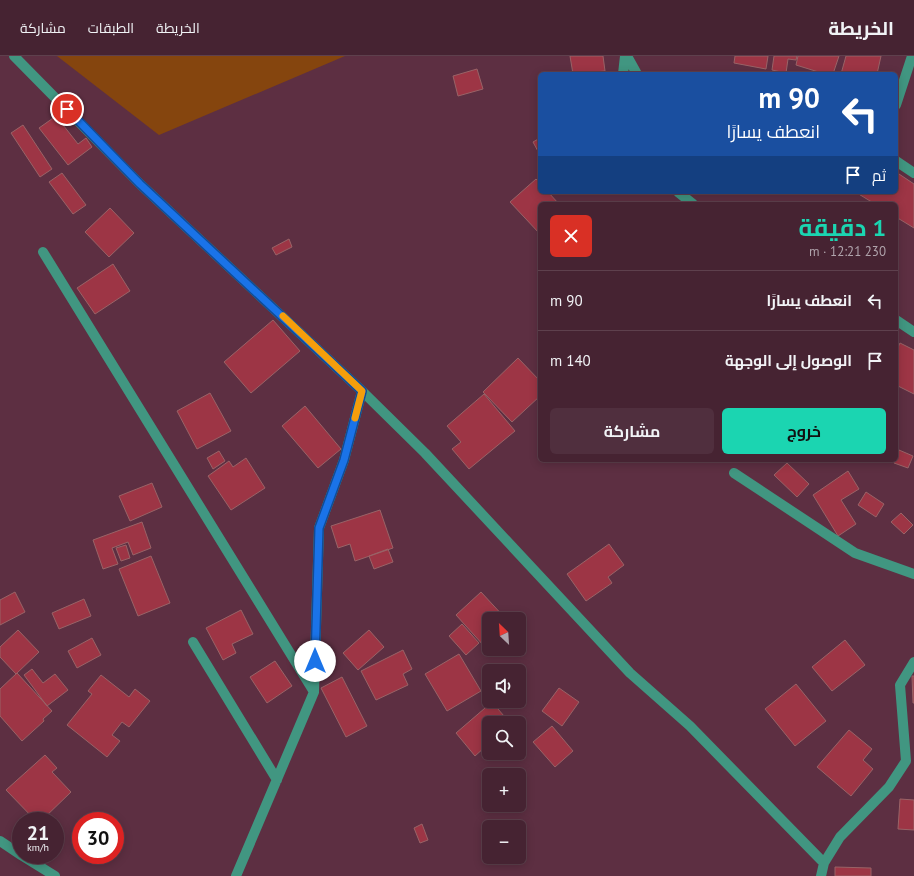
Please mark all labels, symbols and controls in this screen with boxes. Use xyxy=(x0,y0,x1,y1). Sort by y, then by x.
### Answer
text: الخريطة xyxy=(828,16,894,40)
text: مشاركة xyxy=(20,19,66,37)
text: الطبقات xyxy=(88,19,134,37)
text: الخريطة xyxy=(156,19,200,37)
text: 90 m xyxy=(759,79,820,116)
icon: left xyxy=(834,88,886,140)
pin xyxy=(50,92,84,126)
icon: arrive xyxy=(56,98,78,120)
text: انعطف يسارًا xyxy=(726,120,820,143)
icon: arrive xyxy=(842,164,864,186)
text: ثم xyxy=(872,166,886,185)
text: 1 دقيقة xyxy=(798,212,886,243)
button: close xyxy=(550,215,592,257)
text: 230 m · 12:21 xyxy=(809,243,886,260)
icon: left xyxy=(864,290,886,312)
text: 90 m xyxy=(550,291,583,310)
text: انعطف يسارًا xyxy=(766,291,852,310)
icon: arrive xyxy=(864,350,886,372)
text: 140 m xyxy=(550,351,591,370)
text: الوصول إلى الوجهة xyxy=(725,351,852,370)
button: مشاركة xyxy=(550,408,714,454)
button: خروج xyxy=(722,408,886,454)
north arrow xyxy=(482,612,526,656)
map controls xyxy=(482,612,526,864)
position arrow xyxy=(294,640,336,682)
button: sound xyxy=(482,664,526,708)
button: search xyxy=(482,716,526,760)
button: + xyxy=(482,768,526,812)
speed limit sign: 30 xyxy=(72,812,124,864)
text: 21 xyxy=(27,820,49,846)
button: − xyxy=(482,820,526,864)
text: km/h xyxy=(27,841,49,854)

